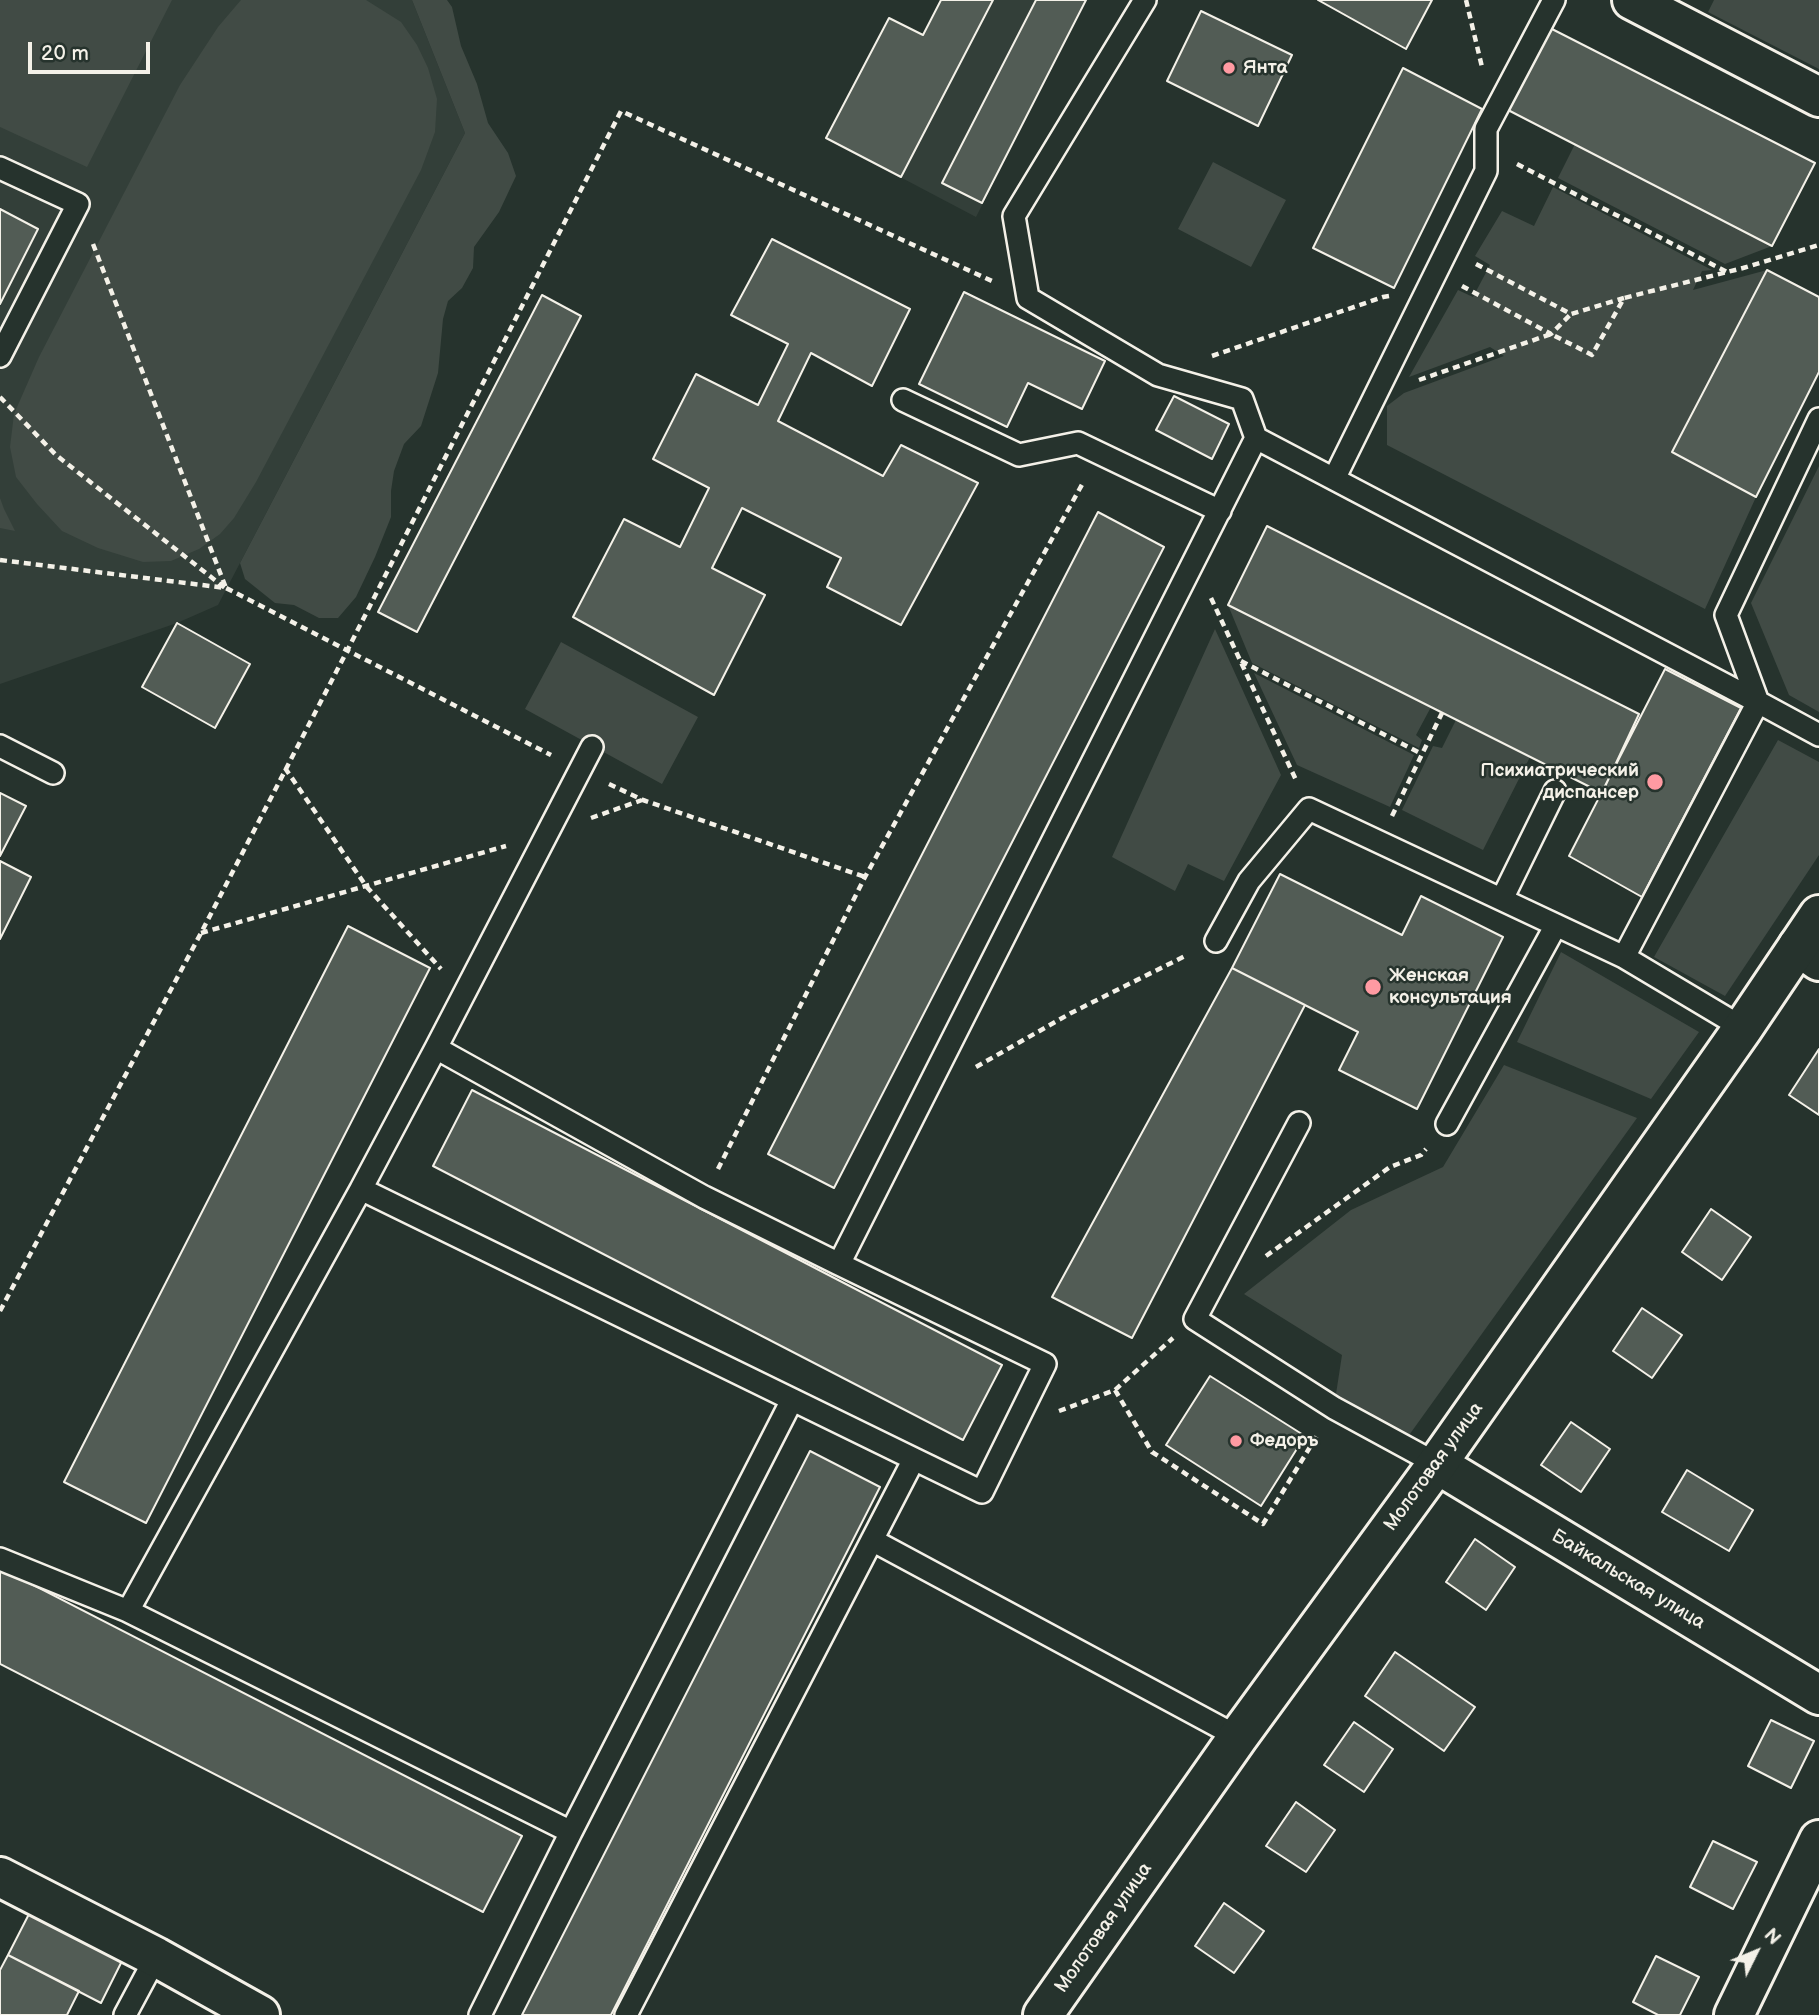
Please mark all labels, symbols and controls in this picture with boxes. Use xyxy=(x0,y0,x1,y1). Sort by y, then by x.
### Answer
scale bar xyxy=(32,28,154,72)
text: 20 m xyxy=(41,41,89,66)
place label: Янта xyxy=(1243,57,1287,79)
marker: Янта xyxy=(1221,60,1237,76)
place label: Психиатрический диспансер xyxy=(1480,760,1639,804)
marker: Психиатрический диспансер xyxy=(1645,772,1665,792)
place label: Женская консультация xyxy=(1389,965,1512,1009)
marker: Женская консультация xyxy=(1363,977,1383,997)
street label: Молотовая улица xyxy=(1380,1398,1488,1536)
place label: Федоръ xyxy=(1250,1430,1318,1452)
marker: Федоръ xyxy=(1228,1433,1244,1449)
street label: Байкальская улица xyxy=(1547,1525,1709,1635)
street label: Молотовая улица xyxy=(1051,1858,1157,1998)
north arrow xyxy=(1721,1917,1791,1987)
text: N xyxy=(1758,1924,1785,1950)

